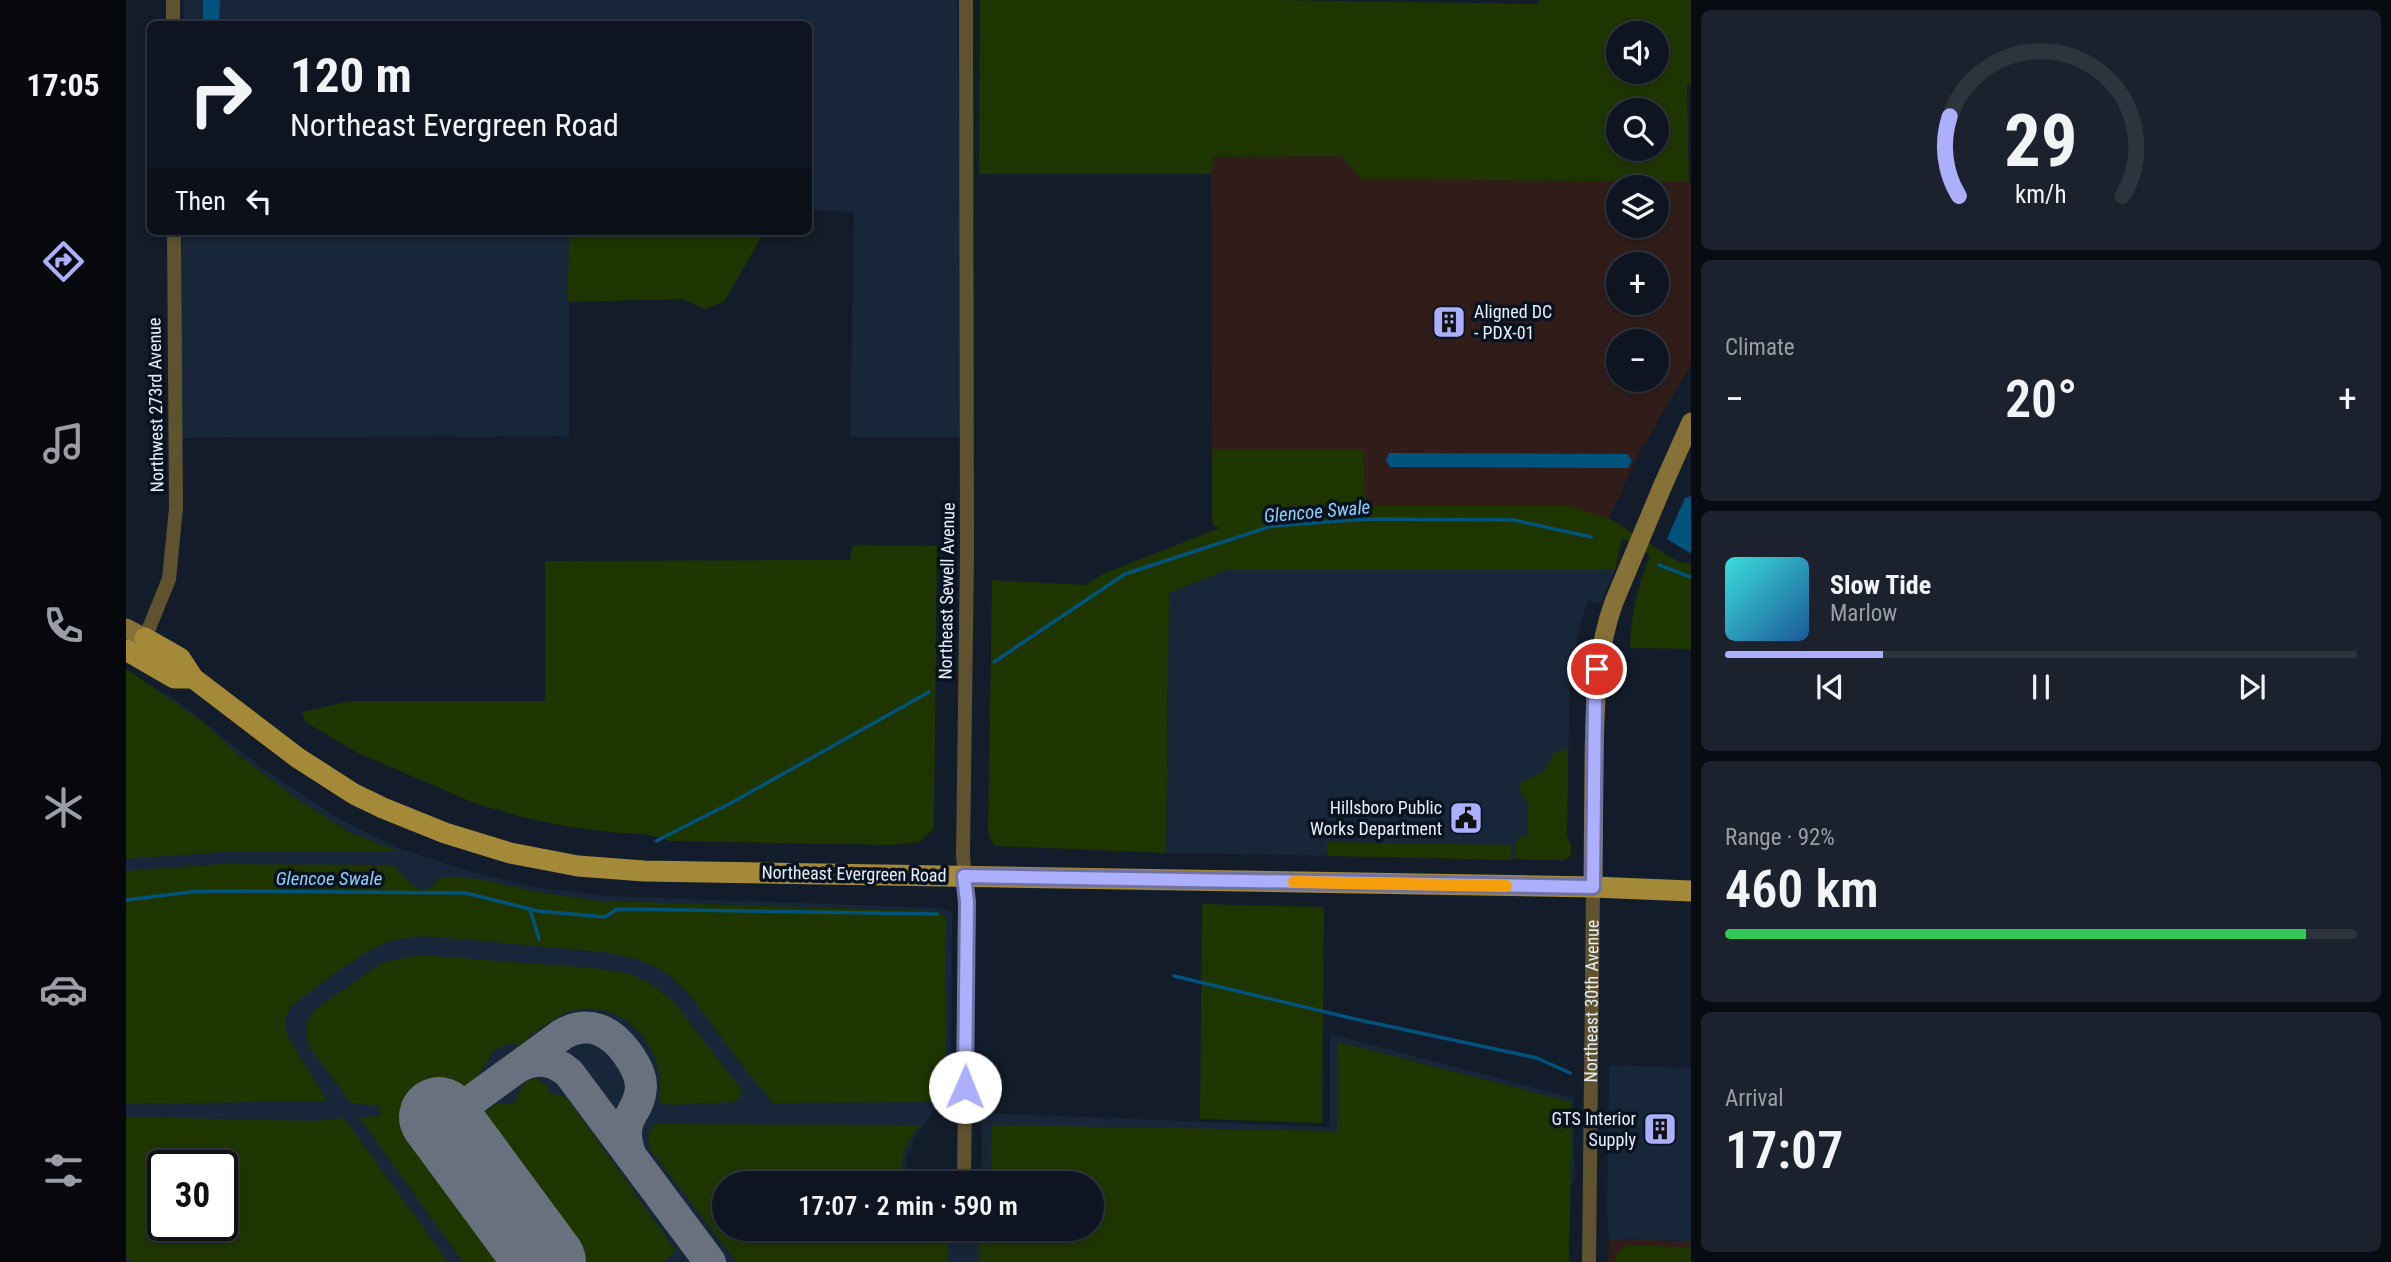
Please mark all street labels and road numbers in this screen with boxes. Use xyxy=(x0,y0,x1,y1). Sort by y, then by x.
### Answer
street label: Northwest 273rd Avenue xyxy=(143,317,168,493)
street label: Northeast Sewell Avenue xyxy=(934,502,959,680)
street label: Northeast Evergreen Road xyxy=(761,861,947,886)
street label: Northeast 30th Avenue xyxy=(1580,920,1603,1082)

